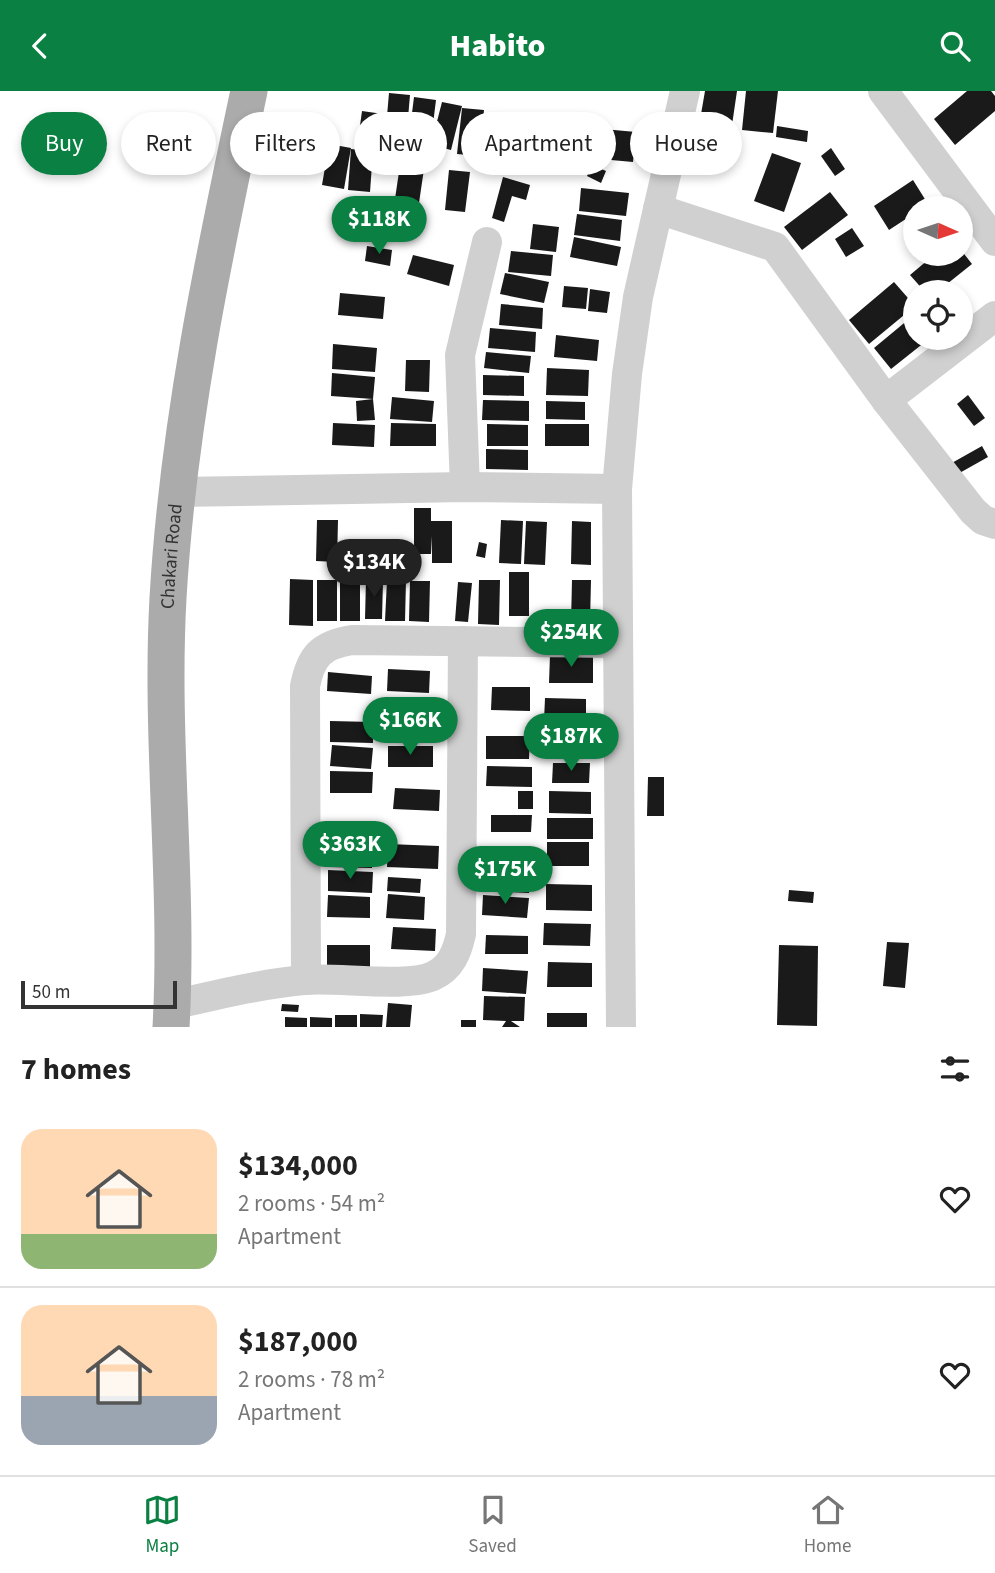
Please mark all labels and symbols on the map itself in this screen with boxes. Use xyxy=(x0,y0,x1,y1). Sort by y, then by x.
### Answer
north arrow xyxy=(903,196,973,266)
pin: $118K xyxy=(330,197,428,256)
street label: Chakari Road xyxy=(154,502,189,610)
pin: $134K xyxy=(325,539,423,599)
pin: $254K xyxy=(522,609,620,669)
pin: $166K xyxy=(361,697,459,757)
pin: $187K xyxy=(522,713,620,773)
pin: $363K xyxy=(301,821,399,881)
pin: $175K xyxy=(456,847,554,906)
scale bar xyxy=(21,978,177,1010)

